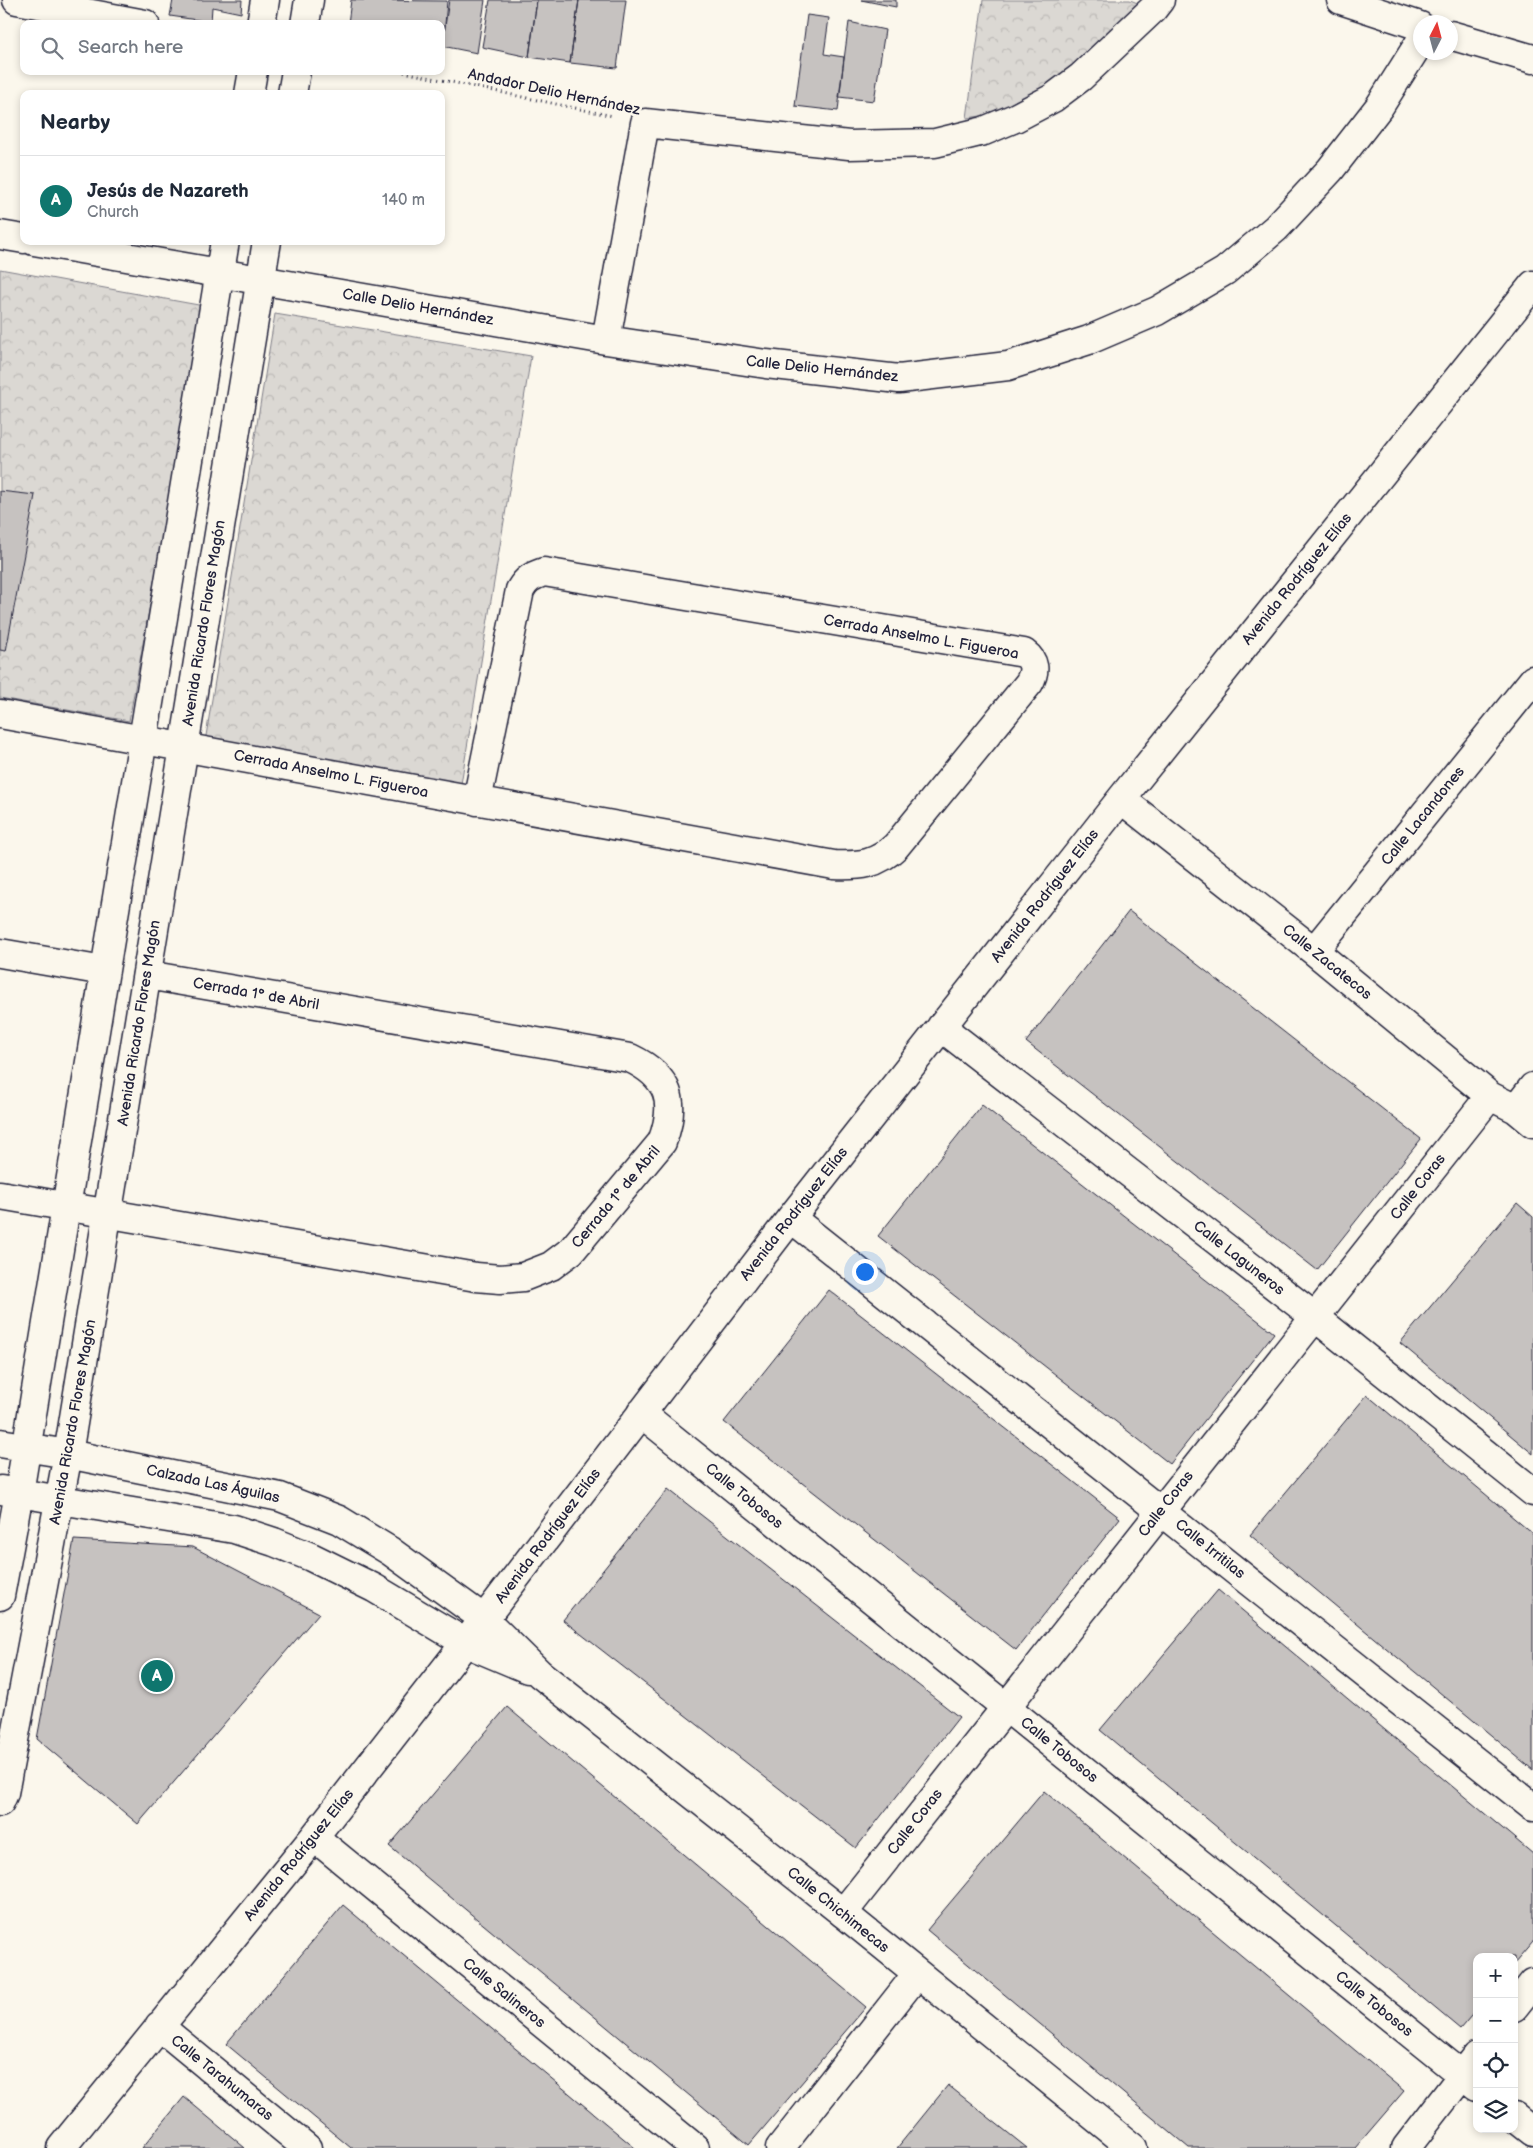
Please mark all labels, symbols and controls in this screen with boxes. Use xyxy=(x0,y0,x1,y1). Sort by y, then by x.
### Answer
north arrow xyxy=(1413,15,1458,60)
search box xyxy=(20,20,445,75)
icon: search xyxy=(38,34,66,62)
text: Search here xyxy=(78,36,183,59)
street label: Andador Delio Hernández xyxy=(466,64,643,120)
text: Nearby xyxy=(40,110,110,135)
text: Jesús de Nazareth xyxy=(87,180,249,203)
text: A xyxy=(51,191,61,210)
text: 140 m xyxy=(382,191,425,210)
text: Church xyxy=(87,203,139,222)
street label: Calle Delio Hernández xyxy=(341,284,496,330)
street label: Calle Delio Hernández xyxy=(745,352,900,387)
street label: Avenida Rodríguez Elías xyxy=(1238,509,1356,649)
street label: Avenida Ricardo Flores Magón xyxy=(178,519,230,727)
street label: Cerrada Anselmo L. Figueroa xyxy=(822,610,1020,664)
street label: Cerrada Anselmo L. Figueroa xyxy=(232,746,430,802)
street label: Calle Lacandones xyxy=(1377,762,1469,869)
street label: Avenida Rodríguez Elías xyxy=(987,825,1103,967)
street label: Avenida Ricardo Flores Magón xyxy=(113,919,165,1127)
street label: Calle Zacatecos xyxy=(1278,920,1376,1004)
street label: Cerrada 1° de Abril xyxy=(191,974,321,1014)
street label: Cerrada 1° de Abril xyxy=(568,1142,664,1252)
street label: Avenida Rodríguez Elías xyxy=(736,1143,852,1285)
street label: Calle Coras xyxy=(1386,1150,1450,1224)
street label: Calle Laguneros xyxy=(1190,1216,1289,1300)
your location xyxy=(852,1259,878,1285)
street label: Avenida Ricardo Flores Magón xyxy=(46,1318,100,1526)
street label: Calle Tobosos xyxy=(701,1459,787,1533)
street label: Calzada Las Águilas xyxy=(145,1461,282,1508)
street label: Avenida Rodríguez Elías xyxy=(491,1464,605,1607)
street label: Calle Coras xyxy=(1134,1467,1198,1541)
street label: Calle Irritilas xyxy=(1171,1515,1249,1583)
pin: A xyxy=(141,1657,173,1695)
street label: Calle Tobosos xyxy=(1016,1713,1102,1787)
street label: Avenida Rodríguez Elías xyxy=(240,1785,358,1925)
street label: Calle Coras xyxy=(883,1785,947,1859)
street label: Calle Chichimecas xyxy=(783,1863,893,1957)
map controls xyxy=(1473,1953,1518,2133)
button: + xyxy=(1473,1953,1518,1998)
street label: Calle Salineros xyxy=(459,1954,550,2033)
street label: Calle Tobosos xyxy=(1331,1967,1417,2041)
button: − xyxy=(1473,1998,1518,2043)
street label: Calle Tarahumaras xyxy=(167,2031,277,2125)
button: locate xyxy=(1473,2043,1518,2088)
button: layers xyxy=(1473,2088,1518,2133)

